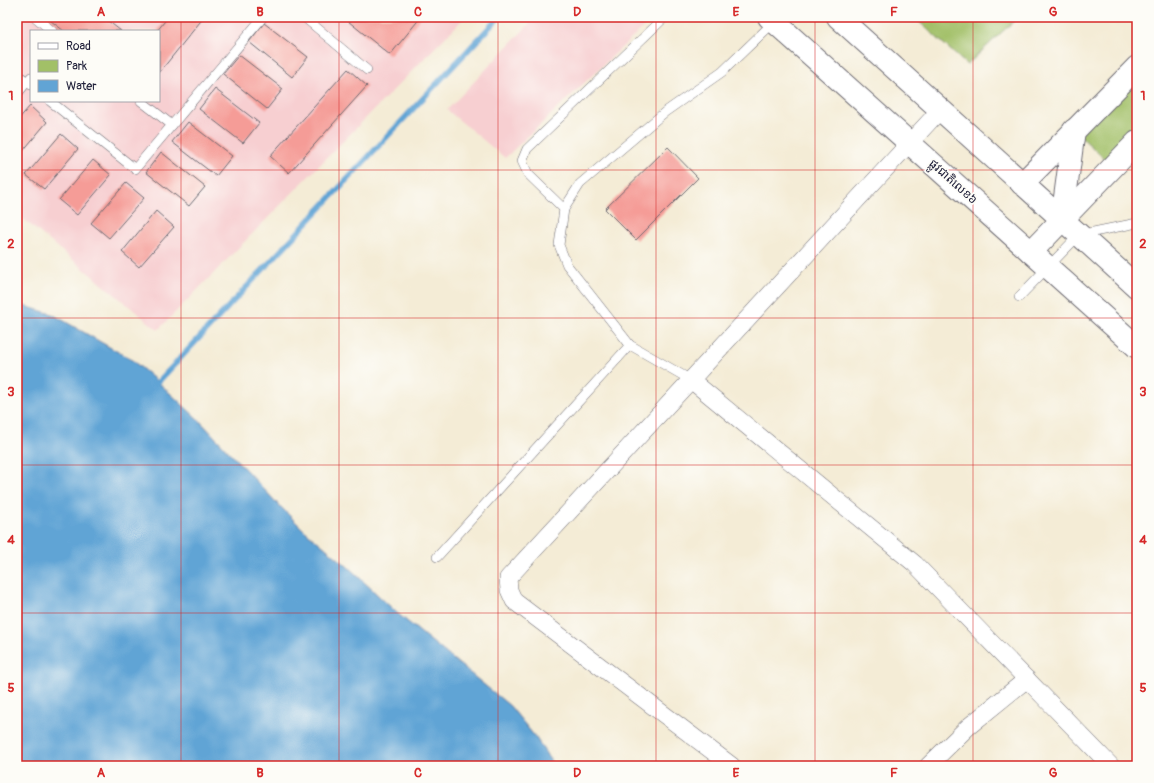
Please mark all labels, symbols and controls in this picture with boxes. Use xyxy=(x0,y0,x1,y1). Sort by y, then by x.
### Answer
text: A xyxy=(97,4,106,20)
text: B xyxy=(256,4,264,20)
text: C xyxy=(414,4,422,20)
text: D xyxy=(573,4,581,20)
text: E xyxy=(733,4,740,20)
text: F xyxy=(890,4,898,20)
text: G xyxy=(1049,4,1058,20)
legend xyxy=(30,30,160,102)
text: Road xyxy=(66,39,91,54)
text: Park xyxy=(66,59,87,74)
text: Water xyxy=(66,79,97,94)
text: 1 xyxy=(8,88,14,104)
text: 1 xyxy=(1140,88,1146,104)
street label: ផ្លូវជាតិលេខ៦ xyxy=(924,156,980,210)
text: 2 xyxy=(7,236,15,252)
text: 2 xyxy=(1139,236,1147,252)
text: 3 xyxy=(7,384,15,400)
text: 3 xyxy=(1139,384,1147,400)
text: 4 xyxy=(7,532,15,548)
text: 4 xyxy=(1139,532,1147,548)
text: 5 xyxy=(7,680,15,696)
text: 5 xyxy=(1139,680,1147,696)
text: A xyxy=(97,765,106,781)
text: B xyxy=(256,765,264,781)
text: C xyxy=(414,765,422,781)
text: D xyxy=(573,765,581,781)
text: E xyxy=(733,765,740,781)
text: F xyxy=(890,765,898,781)
text: G xyxy=(1049,765,1058,781)

